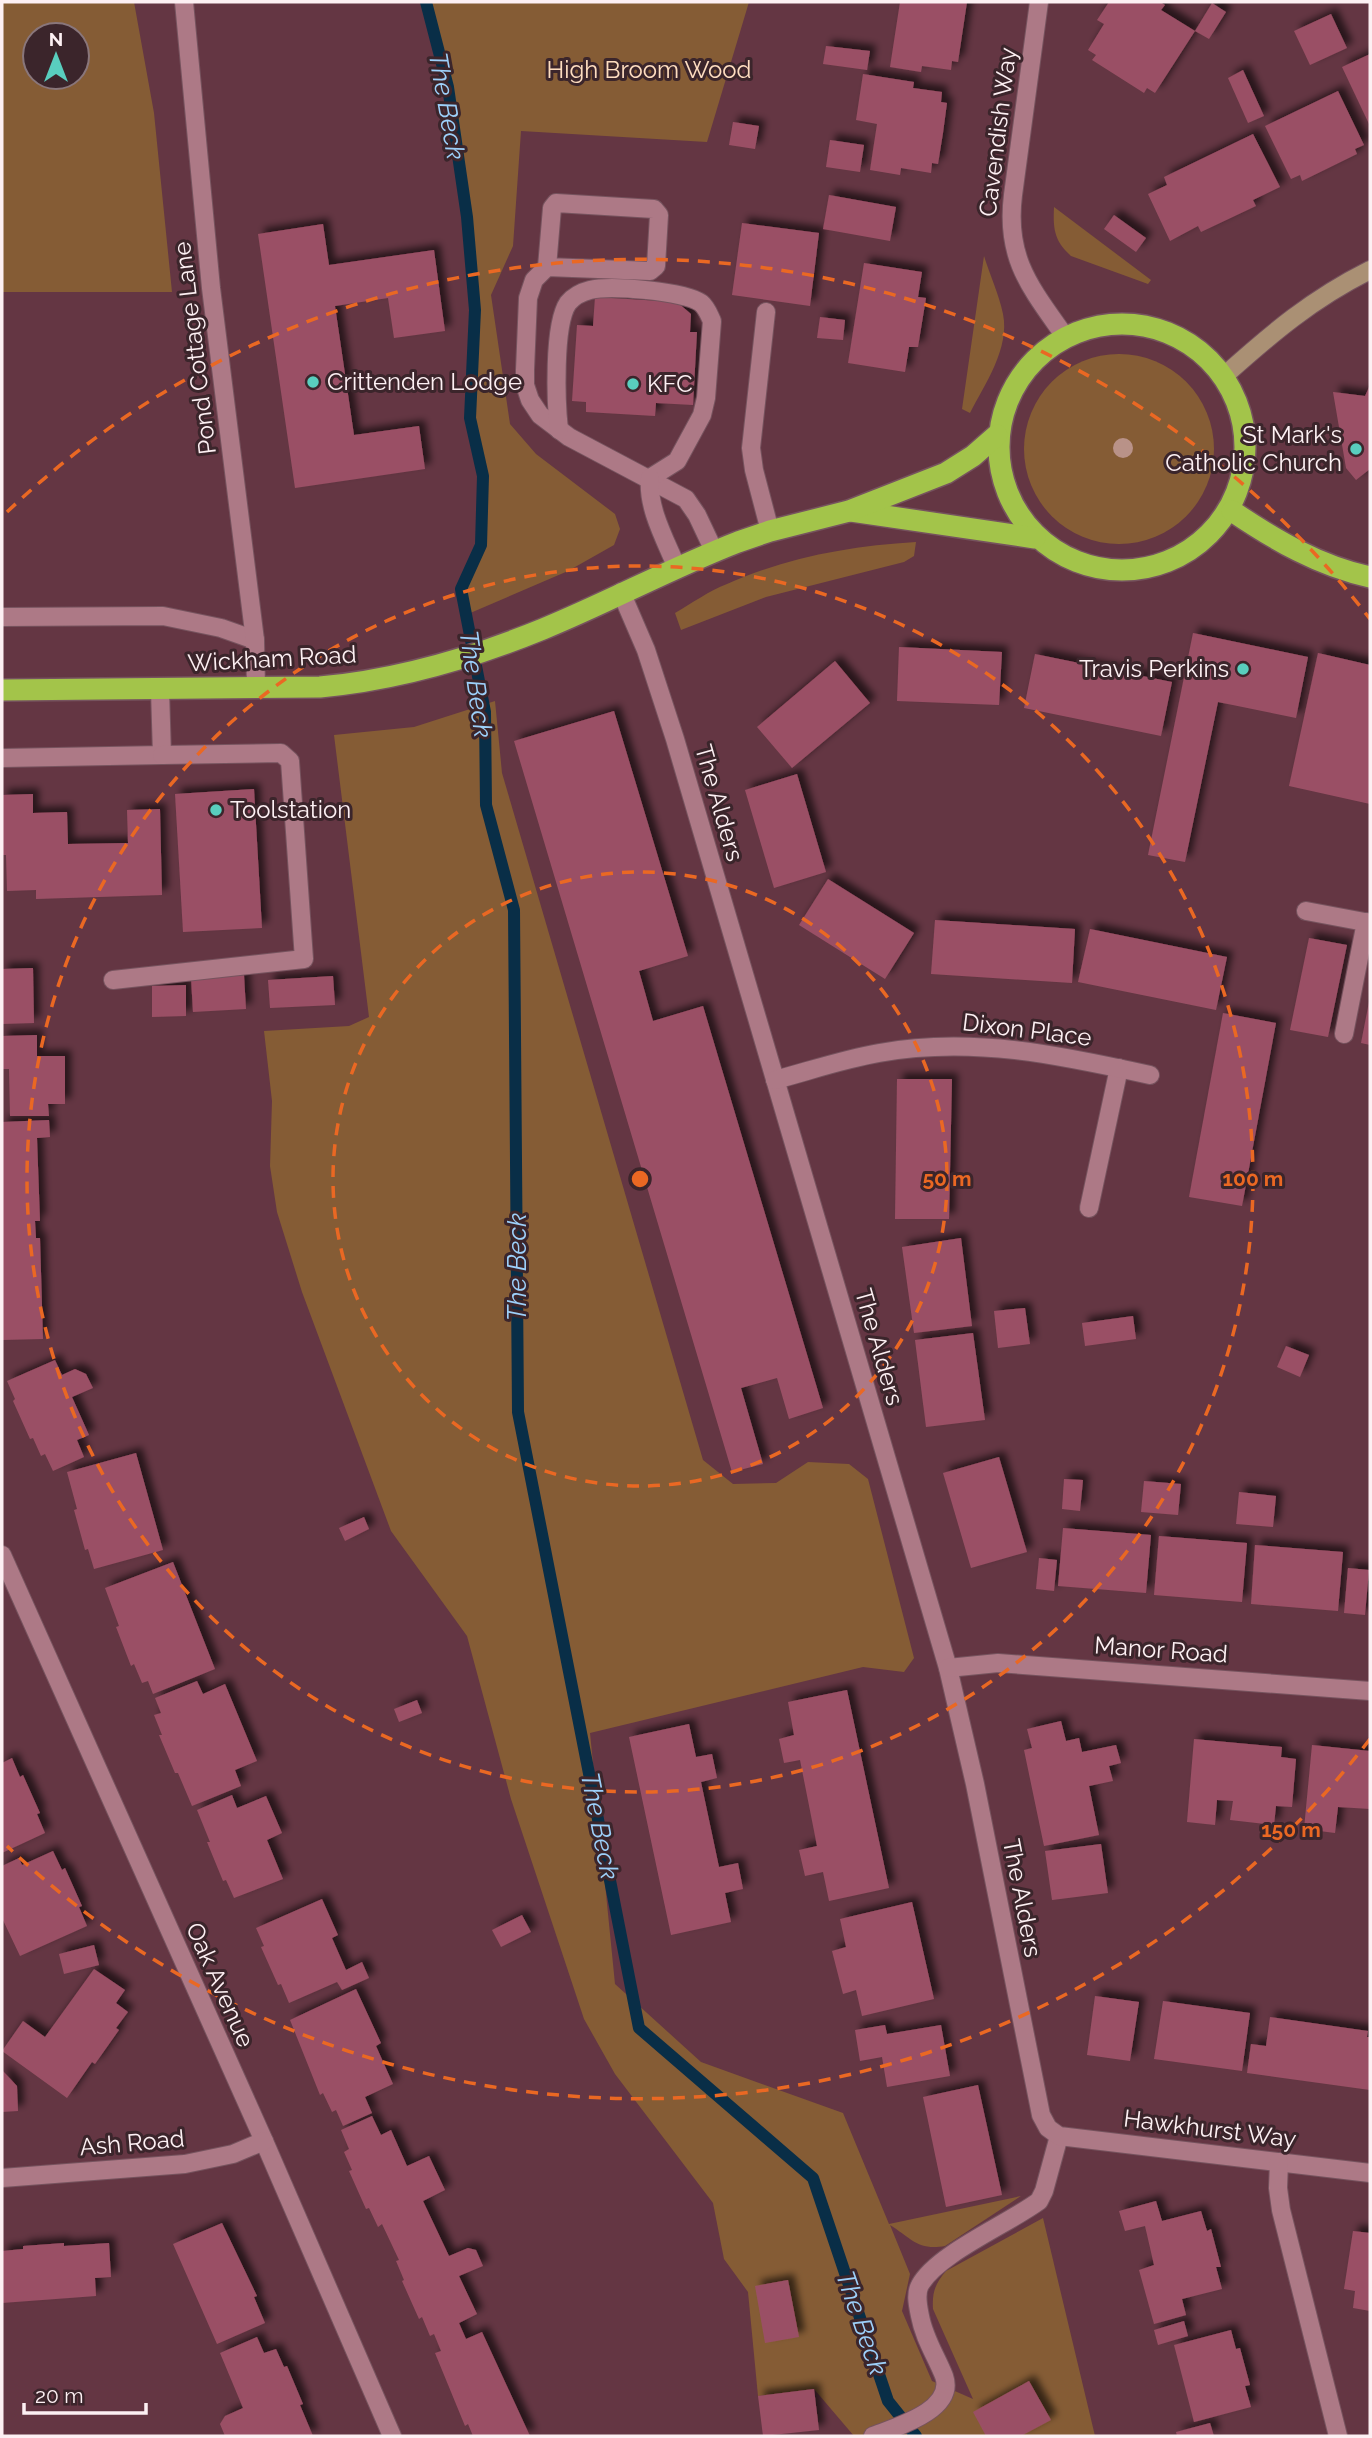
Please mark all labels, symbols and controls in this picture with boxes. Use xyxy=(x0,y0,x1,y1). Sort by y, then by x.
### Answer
north arrow xyxy=(21,21,91,91)
text: N xyxy=(49,28,63,50)
street label: Cavendish Way xyxy=(973,46,1022,218)
water label: The Beck xyxy=(423,50,471,162)
park label: High Broom Wood xyxy=(547,55,751,84)
street label: Pond Cottage Lane xyxy=(167,240,222,456)
place label: Crittenden Lodge xyxy=(327,367,522,396)
place label: KFC xyxy=(647,369,693,398)
marker: Crittenden Lodge xyxy=(305,374,321,390)
marker: KFC xyxy=(625,376,641,392)
place label: St Mark's Catholic Church xyxy=(1165,420,1342,477)
marker: St Mark's Catholic Church xyxy=(1348,441,1364,457)
water label: The Beck xyxy=(454,628,498,740)
street label: Wickham Road xyxy=(187,640,357,677)
place label: Travis Perkins xyxy=(1079,654,1229,683)
marker: Travis Perkins xyxy=(1235,661,1251,677)
street label: The Alders xyxy=(689,741,750,864)
place label: Toolstation xyxy=(230,795,351,824)
marker: Toolstation xyxy=(208,802,224,818)
street label: Dixon Place xyxy=(961,1007,1093,1052)
text: 50 m xyxy=(922,1166,972,1191)
text: 100 m xyxy=(1223,1166,1283,1191)
centre of rings xyxy=(628,1167,652,1191)
water label: The Beck xyxy=(502,1213,532,1321)
street label: The Alders xyxy=(849,1285,910,1408)
street label: Manor Road xyxy=(1093,1630,1229,1669)
water label: The Beck xyxy=(575,1770,625,1882)
text: 150 m xyxy=(1261,1817,1321,1842)
street label: The Alders xyxy=(997,1836,1048,1960)
street label: Oak Avenue xyxy=(180,1918,261,2052)
street label: Hawkhurst Way xyxy=(1122,2104,1298,2153)
street label: Ash Road xyxy=(78,2123,186,2162)
water label: The Beck xyxy=(830,2267,894,2379)
scale bar xyxy=(24,2372,147,2416)
text: 20 m xyxy=(35,2383,83,2408)

